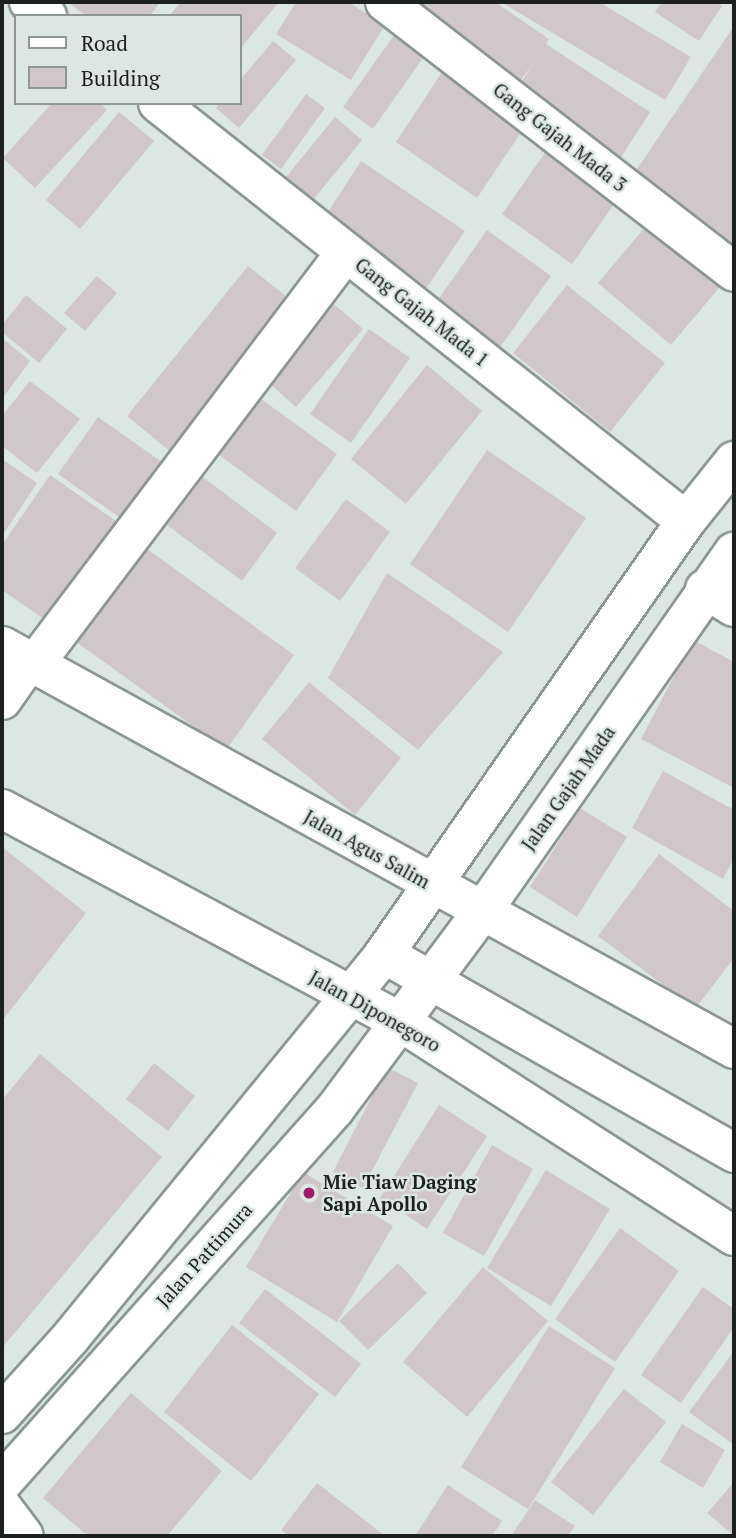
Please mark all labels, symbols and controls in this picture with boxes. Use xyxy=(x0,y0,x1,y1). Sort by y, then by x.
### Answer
legend xyxy=(14,14,242,105)
text: Road xyxy=(81,29,128,57)
text: Building xyxy=(81,64,160,92)
street label: Gang Gajah Mada 3 xyxy=(489,78,631,196)
street label: Gang Gajah Mada 1 xyxy=(351,253,493,371)
street label: Jalan Gajah Mada xyxy=(517,721,619,855)
street label: Jalan Agus Salim xyxy=(300,805,434,893)
street label: Jalan Diponegoro xyxy=(305,965,445,1057)
place label: Mie Tiaw Daging Sapi Apollo xyxy=(323,1171,476,1215)
marker: Mie Tiaw Daging Sapi Apollo xyxy=(301,1185,317,1201)
street label: Jalan Pattimura xyxy=(151,1198,257,1312)

